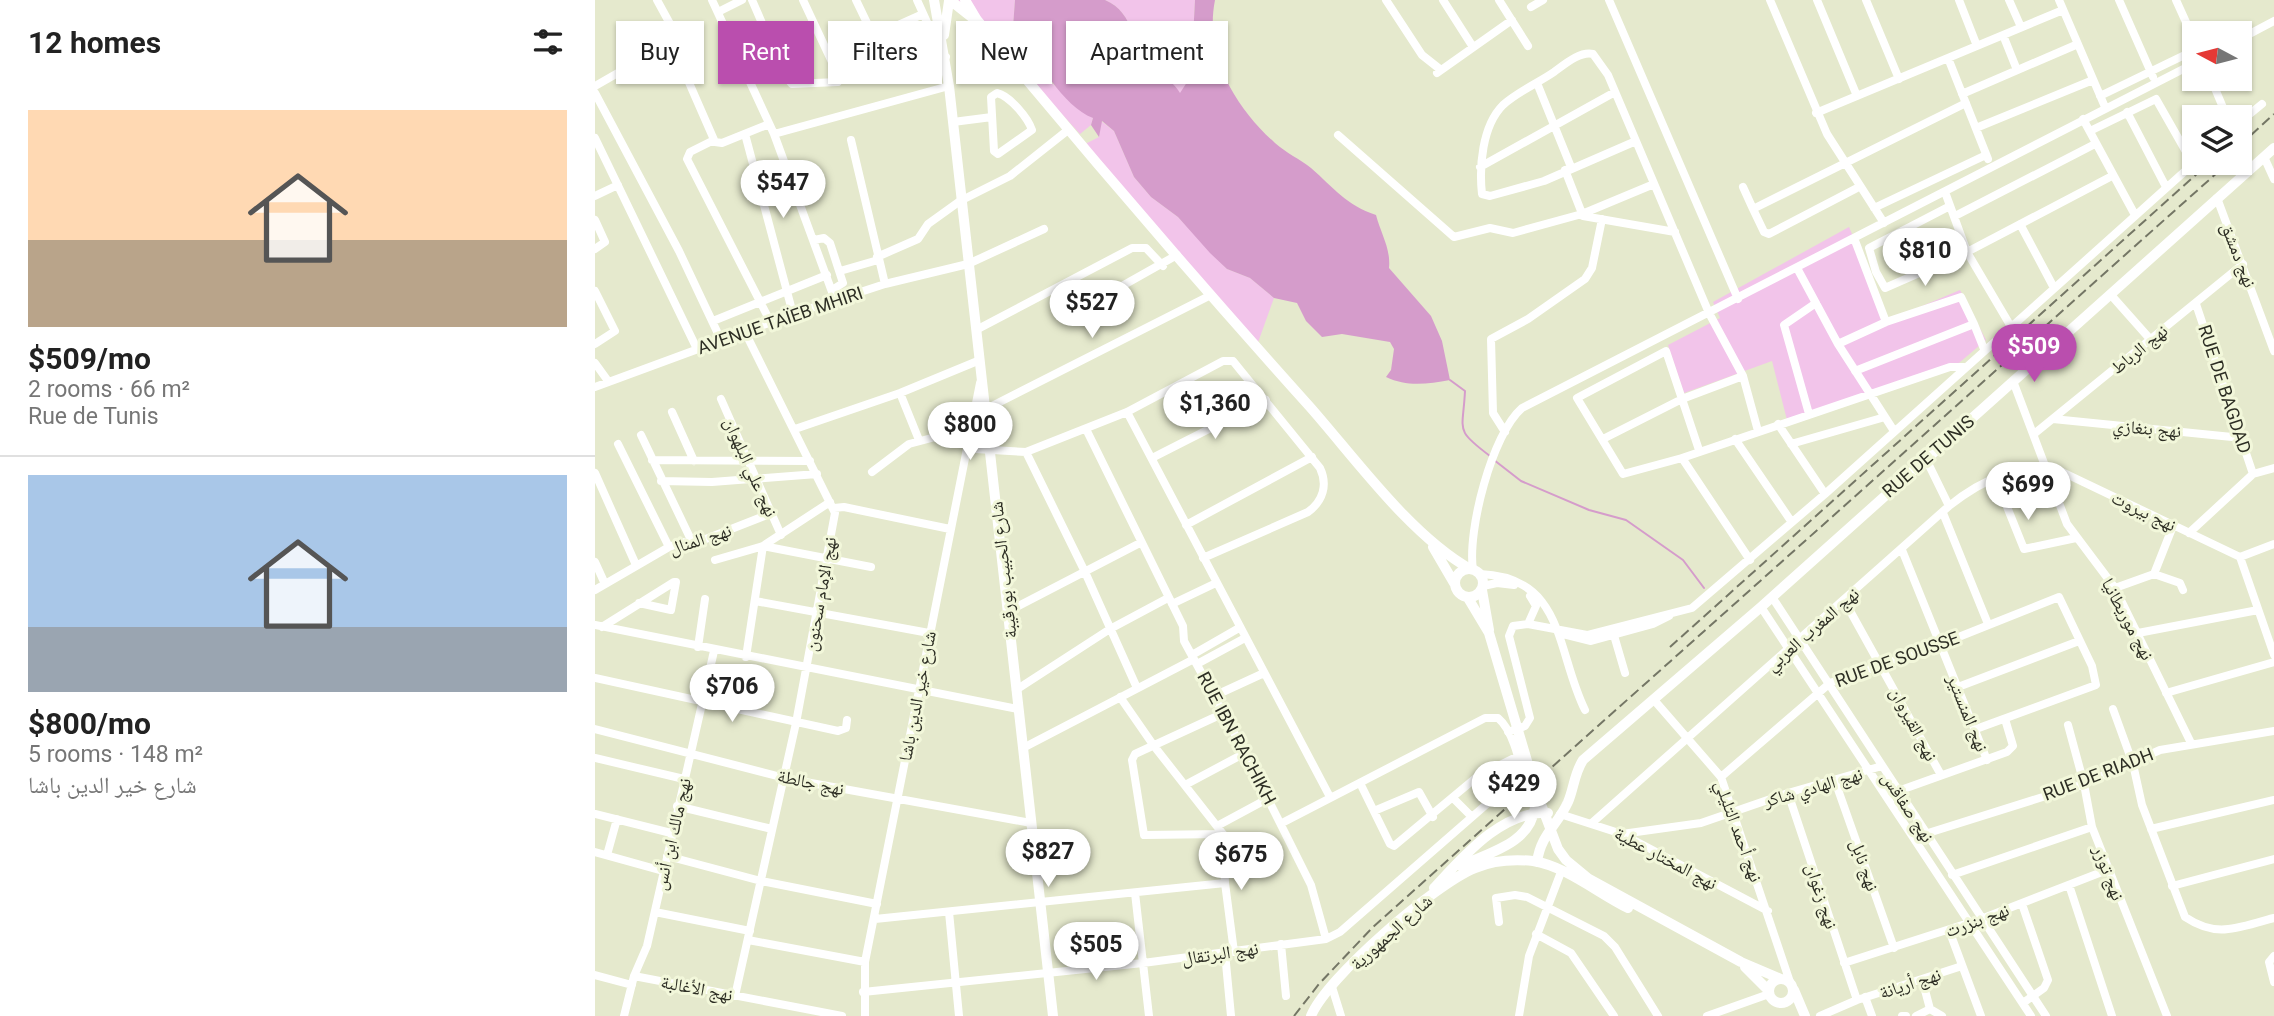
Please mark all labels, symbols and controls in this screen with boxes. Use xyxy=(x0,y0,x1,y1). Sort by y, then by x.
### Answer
chip: Buy xyxy=(616,21,704,84)
chip: Rent xyxy=(718,21,814,84)
chip: Filters xyxy=(828,21,942,84)
chip: New xyxy=(956,21,1052,84)
chip: Apartment xyxy=(1066,21,1228,84)
north arrow xyxy=(2182,21,2252,91)
map controls xyxy=(2182,21,2252,175)
icon: filters xyxy=(529,23,567,61)
text: 12 homes xyxy=(28,25,161,60)
button: layers xyxy=(2182,105,2252,175)
icon: home xyxy=(235,155,361,281)
pin: $547 xyxy=(742,160,824,220)
text: $547 xyxy=(757,169,809,196)
street label: نهج دمشق xyxy=(2215,220,2261,291)
pin: $810 xyxy=(1884,229,1966,288)
text: $810 xyxy=(1899,237,1951,264)
pin: $527 xyxy=(1051,280,1133,340)
street label: AVENUE TAÏEB MHIRI xyxy=(695,282,865,358)
text: $527 xyxy=(1066,289,1118,316)
street label: نهج الرباط xyxy=(2106,320,2173,380)
street label: RUE DE BAGDAD xyxy=(2194,322,2256,456)
pin: $509 xyxy=(1993,324,2075,384)
text: $509 xyxy=(2008,333,2060,360)
text: $509/mo xyxy=(28,341,151,376)
text: 2 rooms · 66 m² xyxy=(28,376,190,403)
pin: $1,360 xyxy=(1158,382,1272,441)
text: $1,360 xyxy=(1179,390,1251,417)
pin: $800 xyxy=(929,402,1011,462)
text: Rue de Tunis xyxy=(28,403,159,430)
street label: RUE DE TUNIS xyxy=(1878,410,1978,501)
text: $800 xyxy=(944,411,996,438)
street label: نهج علي البلهوان xyxy=(716,414,782,522)
street label: نهج بنغازي xyxy=(2112,415,2182,446)
pin: $699 xyxy=(1987,462,2069,522)
text: $699 xyxy=(2002,471,2054,498)
street label: نهج بيروت xyxy=(2107,486,2180,537)
street label: شارع الحبيب بورقيبة xyxy=(985,500,1022,639)
street label: نهج المنال xyxy=(666,519,734,561)
icon: home xyxy=(235,521,361,647)
street label: نهج الإمام سحنون xyxy=(800,535,842,653)
street label: نهج موريطانيا xyxy=(2096,574,2158,665)
street label: نهج المغرب العربي xyxy=(1761,583,1866,679)
street label: RUE DE SOUSSE xyxy=(1832,627,1962,691)
street label: شارع خير الدين باشا xyxy=(894,629,941,763)
pin: $706 xyxy=(691,664,773,724)
street label: RUE IBN RACHIKH xyxy=(1193,668,1281,808)
street label: نهج المنستير xyxy=(1941,670,1993,755)
text: $706 xyxy=(706,673,758,700)
street label: نهج القيروان xyxy=(1884,684,1942,765)
text: $800/mo xyxy=(28,706,151,741)
text: 5 rooms · 148 m² xyxy=(28,741,203,768)
street label: RUE DE RIADH xyxy=(2040,743,2156,805)
pin: $429 xyxy=(1473,762,1555,821)
street label: نهج الهادي شاكر xyxy=(1760,763,1866,816)
street label: نهج جالطة xyxy=(775,765,846,801)
street label: نهج صفاقس xyxy=(1876,768,1939,847)
text: $429 xyxy=(1488,770,1540,797)
text: شارع خير الدين باشا xyxy=(28,772,197,799)
street label: نهج مالك ابن أنس xyxy=(649,776,697,893)
street label: نهج أحمد التليلي xyxy=(1707,777,1767,886)
street label: نهج المختار عطية xyxy=(1610,822,1721,896)
pin: $827 xyxy=(1007,830,1089,889)
pin: $675 xyxy=(1200,832,1282,892)
street label: نهج نابل xyxy=(1844,836,1884,894)
text: $827 xyxy=(1022,838,1074,865)
text: $675 xyxy=(1215,841,1267,868)
street label: نهج توزر xyxy=(2087,842,2129,904)
street label: نهج زغوان xyxy=(1800,861,1842,932)
street label: شارع الجمهورية xyxy=(1346,890,1437,975)
street label: نهج بنزرت xyxy=(1942,899,2013,943)
pin: $505 xyxy=(1055,922,1137,982)
text: $505 xyxy=(1070,931,1122,958)
street label: نهج البرتقال xyxy=(1180,937,1260,971)
street label: نهج أريانة xyxy=(1877,963,1944,1005)
street label: نهج الأغالبة xyxy=(659,971,735,1007)

